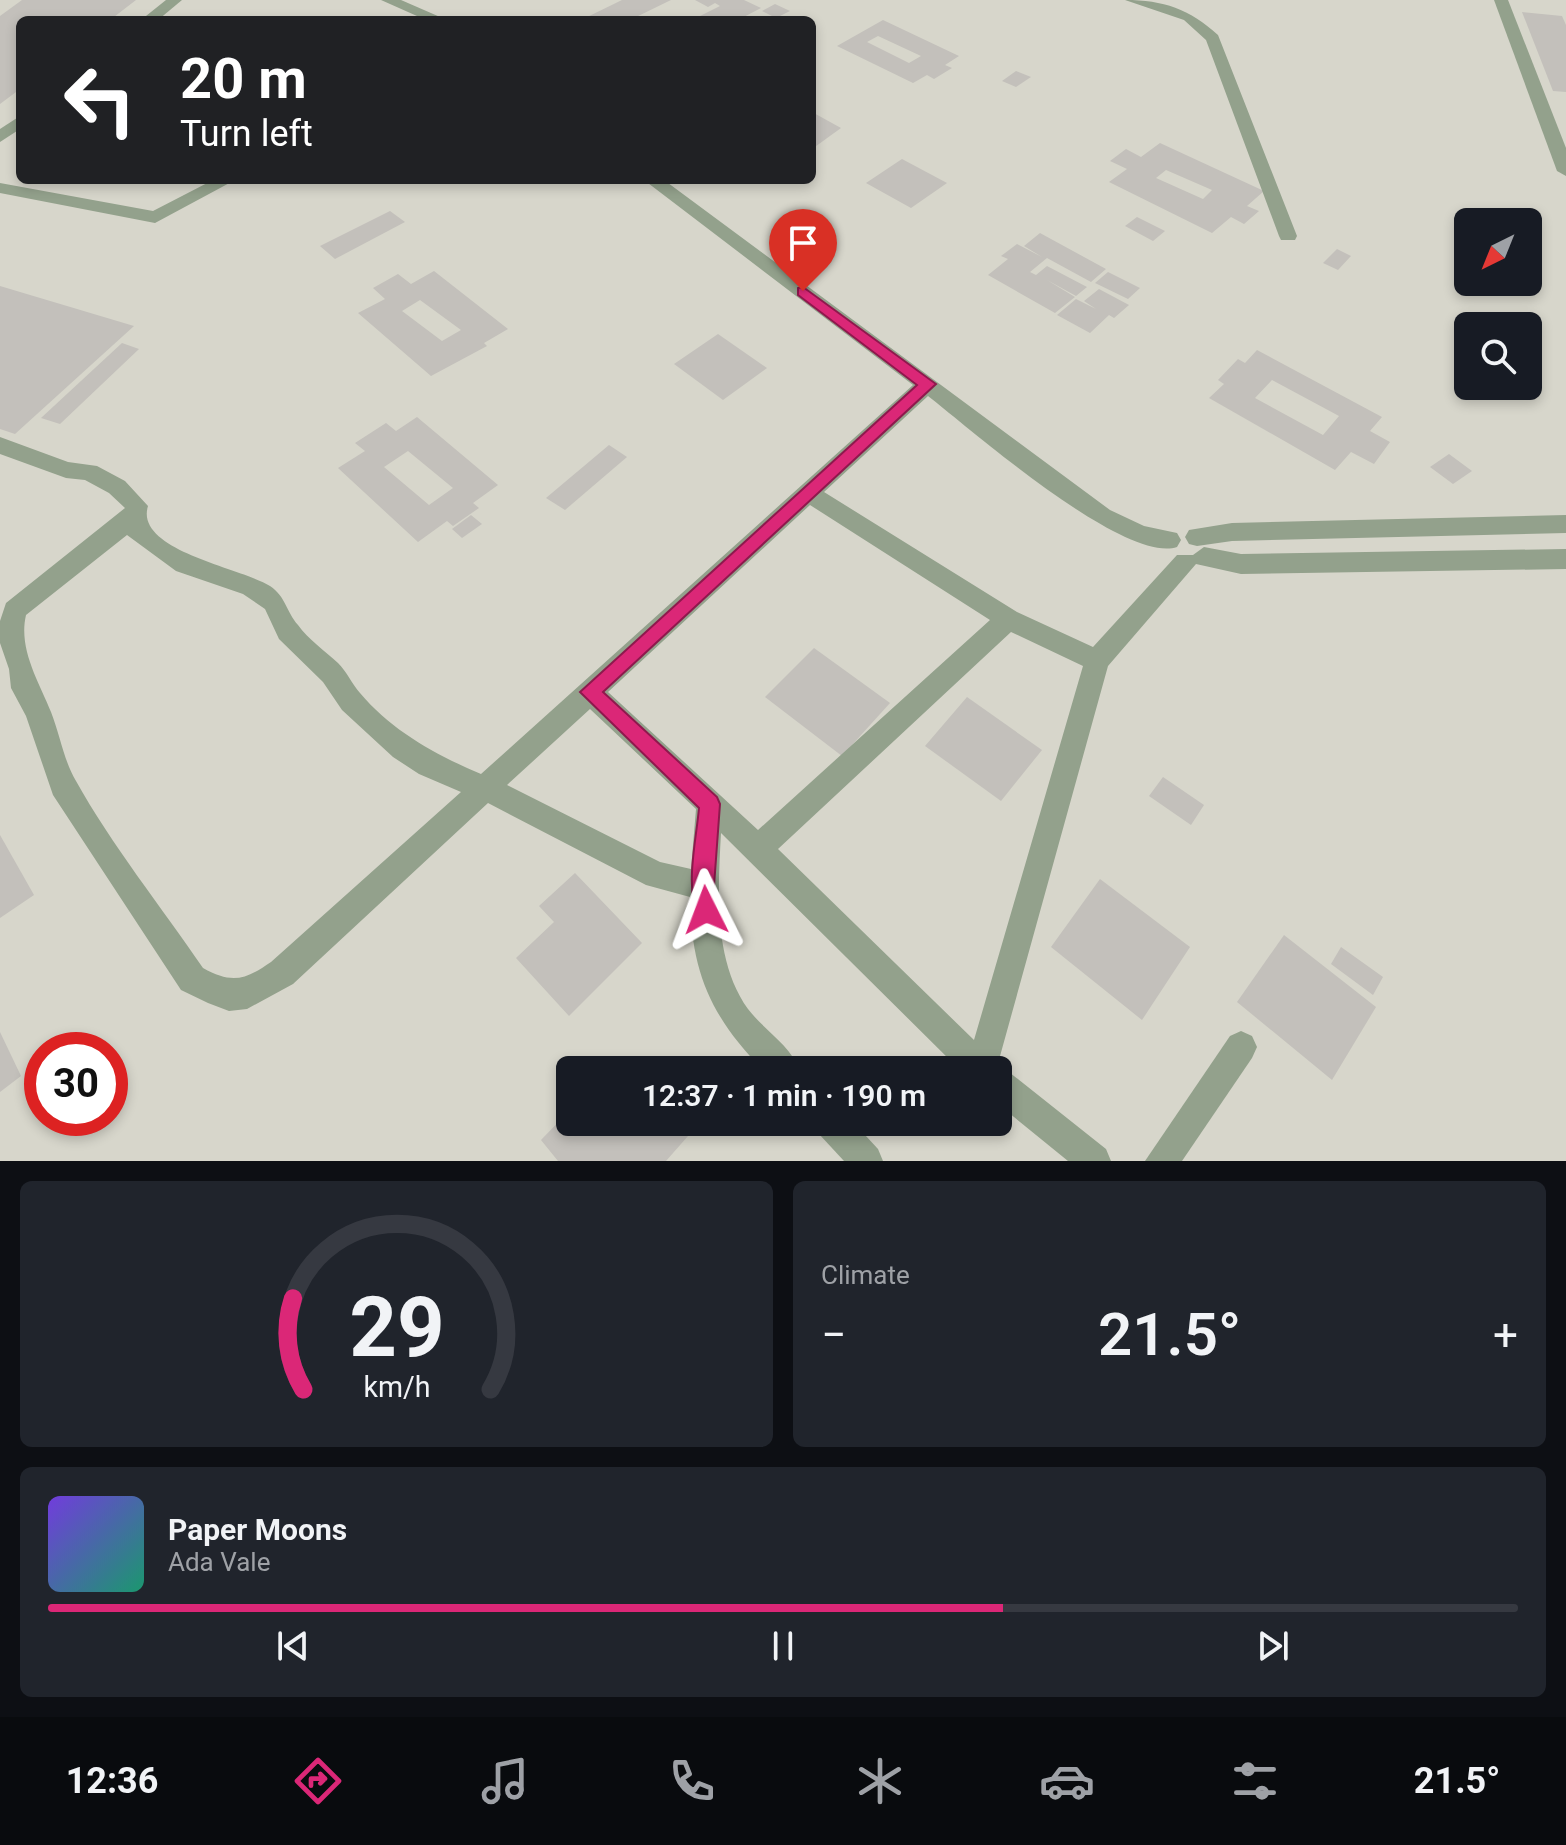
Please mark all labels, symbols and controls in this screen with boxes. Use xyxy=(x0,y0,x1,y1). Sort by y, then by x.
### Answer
text: 20 m xyxy=(180,46,307,112)
icon: left xyxy=(48,48,152,152)
text: Turn left xyxy=(180,113,313,155)
north arrow xyxy=(1454,208,1542,296)
map controls xyxy=(1454,208,1542,400)
pin xyxy=(769,209,837,291)
icon: arrive xyxy=(781,221,825,265)
button: search xyxy=(1454,312,1542,400)
position arrow xyxy=(664,868,748,952)
speed limit sign: 30 xyxy=(24,1032,128,1136)
text: 12:37 · 1 min · 190 m xyxy=(642,1078,926,1113)
text: Climate xyxy=(821,1260,910,1290)
text: 29 xyxy=(349,1279,444,1376)
text: 21.5° xyxy=(1098,1299,1241,1370)
text: − xyxy=(821,1309,846,1361)
text: + xyxy=(1493,1309,1518,1361)
text: km/h xyxy=(363,1370,430,1404)
text: Paper Moons xyxy=(168,1512,347,1547)
text: Ada Vale xyxy=(168,1547,270,1577)
icon: previous xyxy=(271,1624,315,1668)
icon: pause xyxy=(761,1624,805,1668)
icon: next xyxy=(1251,1624,1295,1668)
icon: directions xyxy=(290,1753,346,1809)
icon: music xyxy=(477,1753,533,1809)
icon: phone xyxy=(664,1753,720,1809)
icon: climate xyxy=(852,1753,908,1809)
icon: car xyxy=(1039,1753,1095,1809)
icon: filters xyxy=(1227,1753,1283,1809)
text: 12:36 xyxy=(66,1760,158,1802)
text: 21.5° xyxy=(1414,1760,1500,1802)

